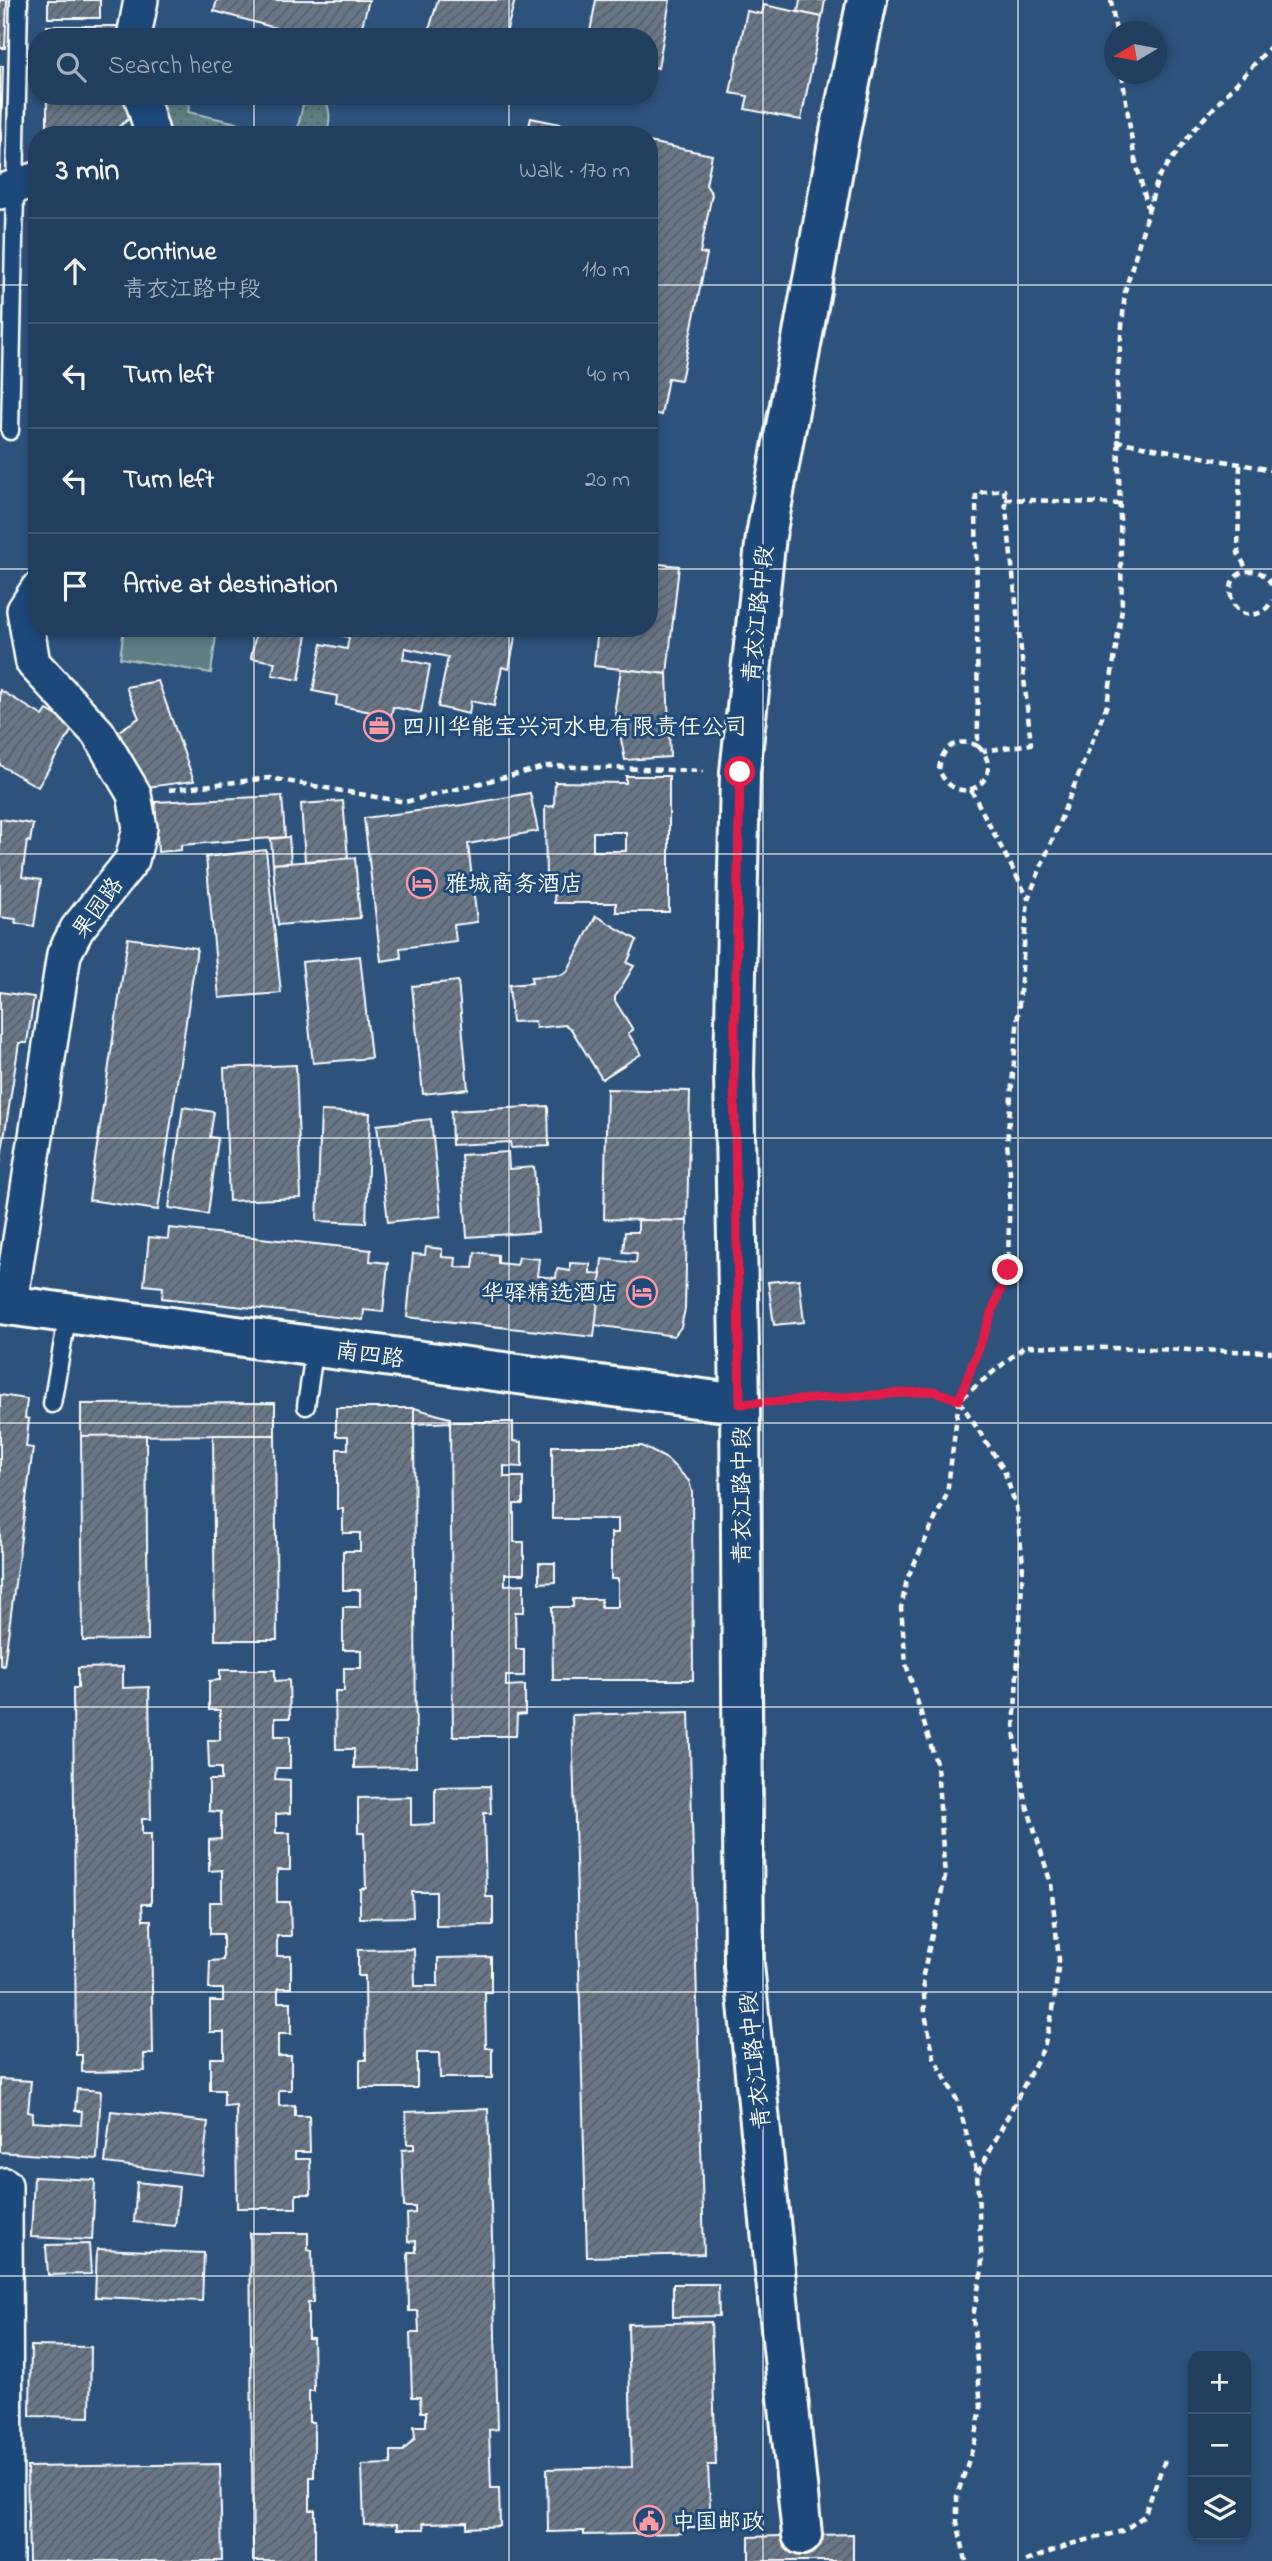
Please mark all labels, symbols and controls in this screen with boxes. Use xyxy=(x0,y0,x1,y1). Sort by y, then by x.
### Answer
north arrow xyxy=(1104,21,1167,84)
search box xyxy=(28,28,658,105)
icon: search xyxy=(52,48,90,86)
text: Search here xyxy=(108,48,233,86)
text: 3 min xyxy=(56,150,119,194)
text: Walk · 170 m xyxy=(519,155,630,188)
text: Continue xyxy=(123,234,216,272)
icon: ahead xyxy=(56,252,94,290)
text: 110 m xyxy=(582,254,630,287)
text: 青衣江路中段 xyxy=(123,274,261,307)
icon: left xyxy=(56,357,94,395)
text: Turn left xyxy=(123,357,214,395)
text: 40 m xyxy=(587,359,630,392)
icon: left xyxy=(56,462,94,500)
text: Turn left xyxy=(123,462,214,500)
text: 20 m xyxy=(585,464,630,497)
street label: 青衣江路中段 xyxy=(736,544,783,685)
icon: arrive xyxy=(56,567,94,605)
text: Arrive at destination xyxy=(123,567,338,605)
office icon: 四川华能宝兴河水电有限责任公司 xyxy=(362,709,396,743)
place label: 四川华能宝兴河水电有限责任公司 xyxy=(402,712,747,745)
route start xyxy=(724,756,755,787)
hotel icon: 雅城商务酒店 xyxy=(405,866,439,900)
place label: 雅城商务酒店 xyxy=(445,869,583,902)
street label: 果园路 xyxy=(65,871,133,946)
route end xyxy=(992,1254,1023,1285)
hotel icon: 华驿精选酒店 xyxy=(625,1275,659,1309)
place label: 华驿精选酒店 xyxy=(481,1278,619,1311)
street label: 南四路 xyxy=(333,1335,406,1378)
street label: 青衣江路中段 xyxy=(727,1426,760,1564)
street label: 青衣江路中段 xyxy=(733,1990,780,2131)
map controls xyxy=(1188,2351,1251,2540)
button: + xyxy=(1188,2351,1251,2414)
button: − xyxy=(1188,2414,1251,2477)
button: layers xyxy=(1188,2477,1251,2540)
public building icon: 中国邮政 xyxy=(632,2504,666,2538)
place label: 中国邮政 xyxy=(672,2507,764,2540)

